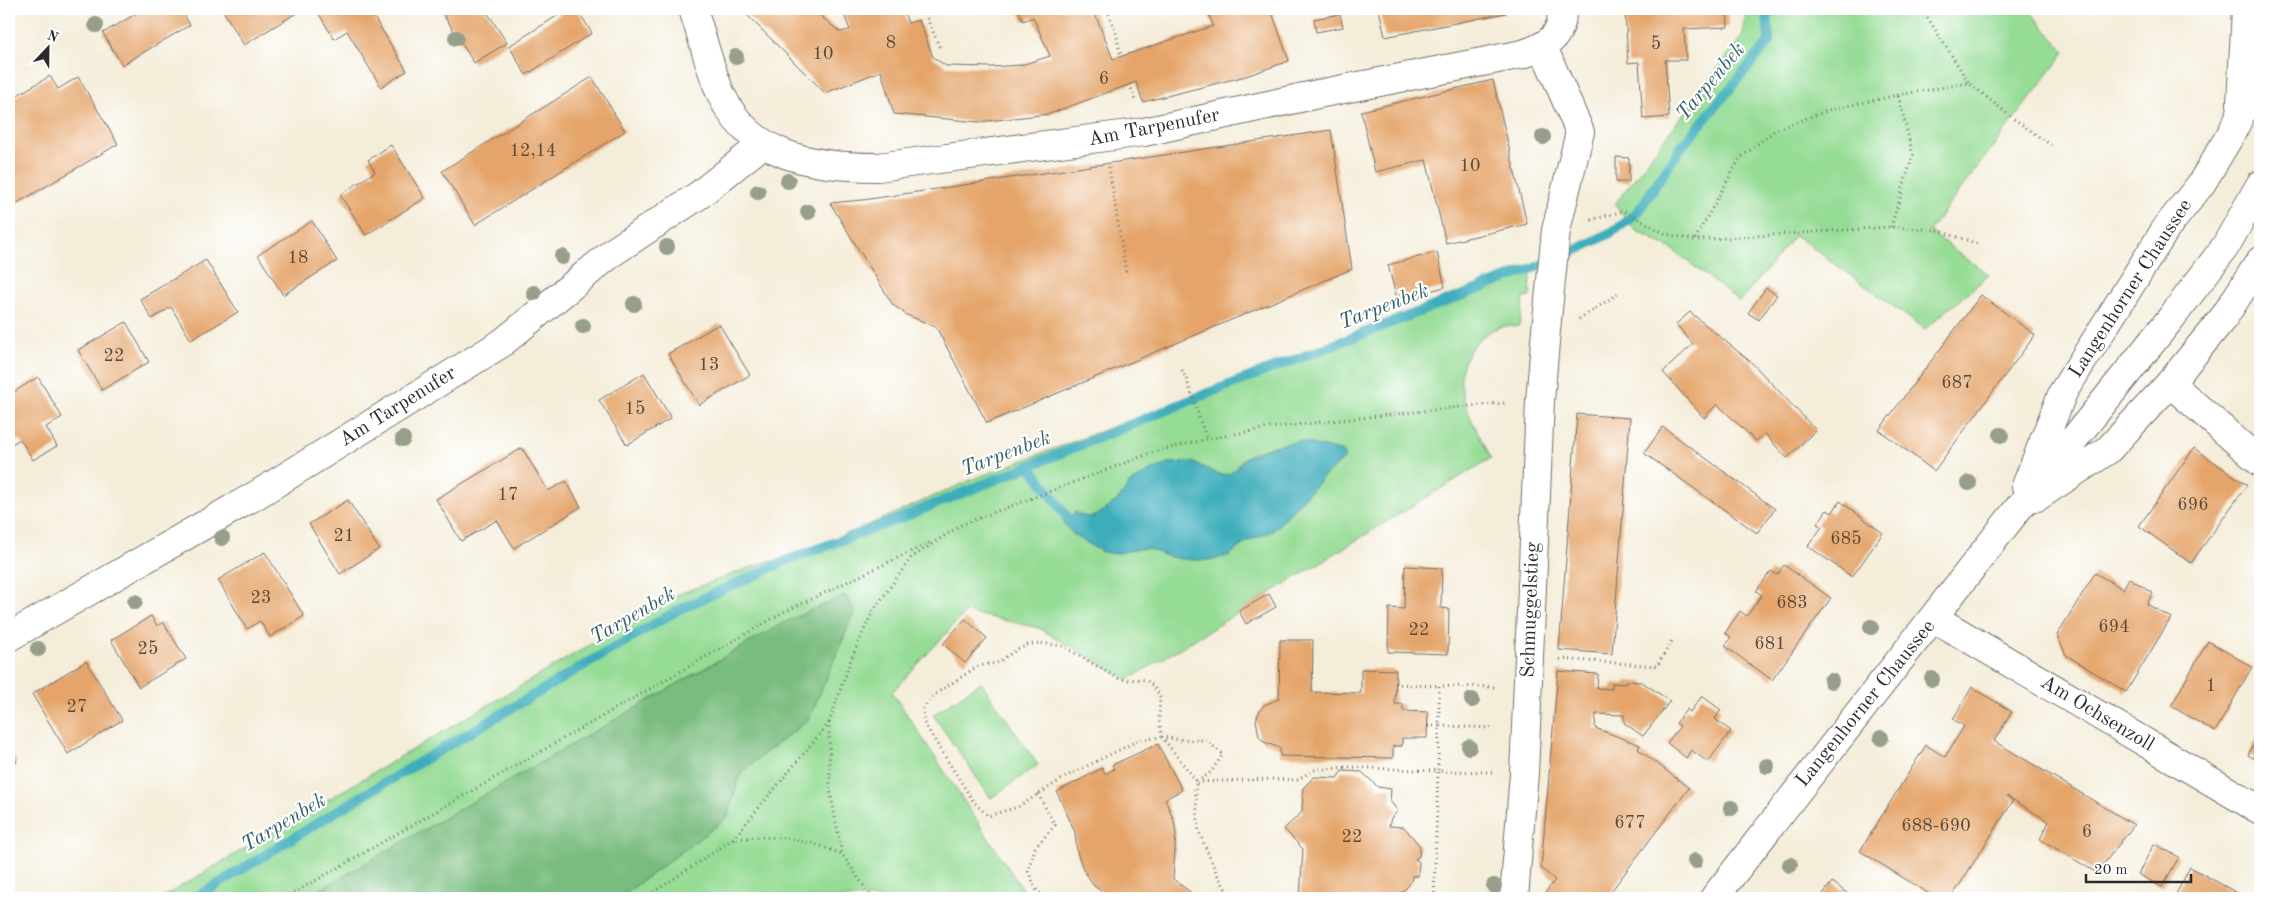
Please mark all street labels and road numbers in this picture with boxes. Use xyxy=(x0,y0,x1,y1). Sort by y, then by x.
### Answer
street label: Am Tarpenufer xyxy=(1087,105,1221,151)
street label: Langenhorner Chaussee xyxy=(2066,196,2196,382)
street label: Am Tarpenufer xyxy=(336,363,460,451)
street label: Schmuggelstieg xyxy=(1519,542,1543,678)
street label: Langenhorner Chaussee xyxy=(1793,617,1939,791)
street label: Am Ochsenzoll xyxy=(2037,672,2157,756)

